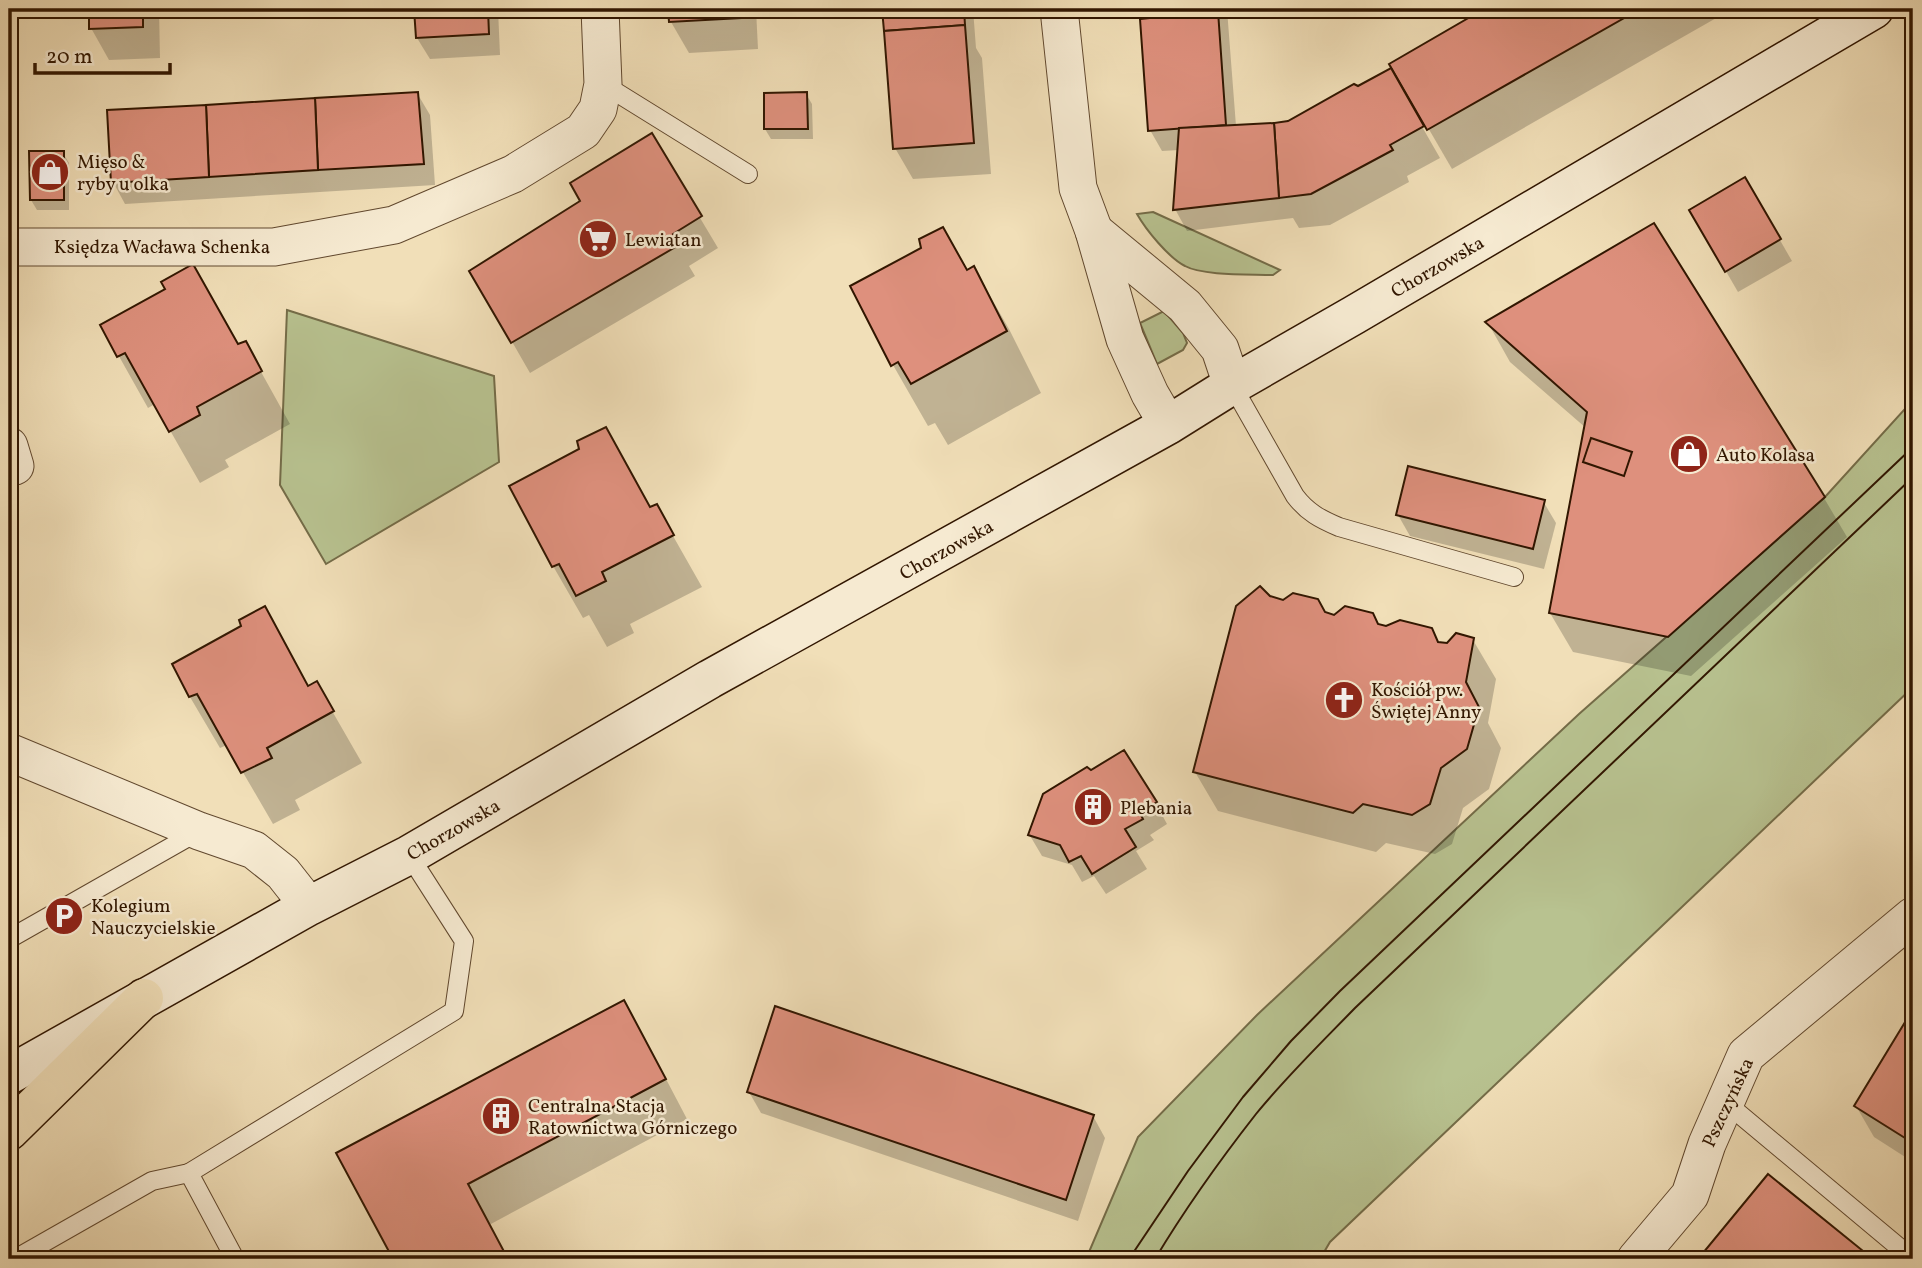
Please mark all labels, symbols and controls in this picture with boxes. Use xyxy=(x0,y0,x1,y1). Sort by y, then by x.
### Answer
scale bar xyxy=(35,32,170,76)
text: 20 m xyxy=(46,43,92,72)
place label: Mięso & ryby u olka xyxy=(77,150,169,198)
shop icon: Mięso & ryby u olka xyxy=(29,151,71,193)
supermarket icon: Lewiatan xyxy=(577,218,619,260)
place label: Lewiatan xyxy=(625,228,702,254)
street label: Chorzowska xyxy=(1387,230,1489,305)
street label: Księdza Wacława Schenka xyxy=(54,235,270,261)
shop icon: Auto Kolasa xyxy=(1668,433,1710,475)
place label: Auto Kolasa xyxy=(1716,443,1815,469)
street label: Chorzowska xyxy=(895,514,999,587)
place label: Kościół pw. Świętej Anny xyxy=(1371,678,1481,726)
church icon: Kościół pw. Świętej Anny xyxy=(1323,679,1365,721)
building icon: Plebania xyxy=(1072,786,1114,828)
street label: Chorzowska xyxy=(403,793,505,868)
place label: Plebania xyxy=(1120,796,1192,822)
place label: Kolegium Nauczycielskie xyxy=(91,894,216,942)
parking icon: Kolegium Nauczycielskie xyxy=(43,895,85,937)
street label: Pszczyńska xyxy=(1697,1054,1761,1152)
place label: Centralna Stacja Ratownictwa Górniczego xyxy=(528,1094,737,1142)
building icon: Centralna Stacja Ratownictwa Górniczego xyxy=(480,1095,522,1137)

